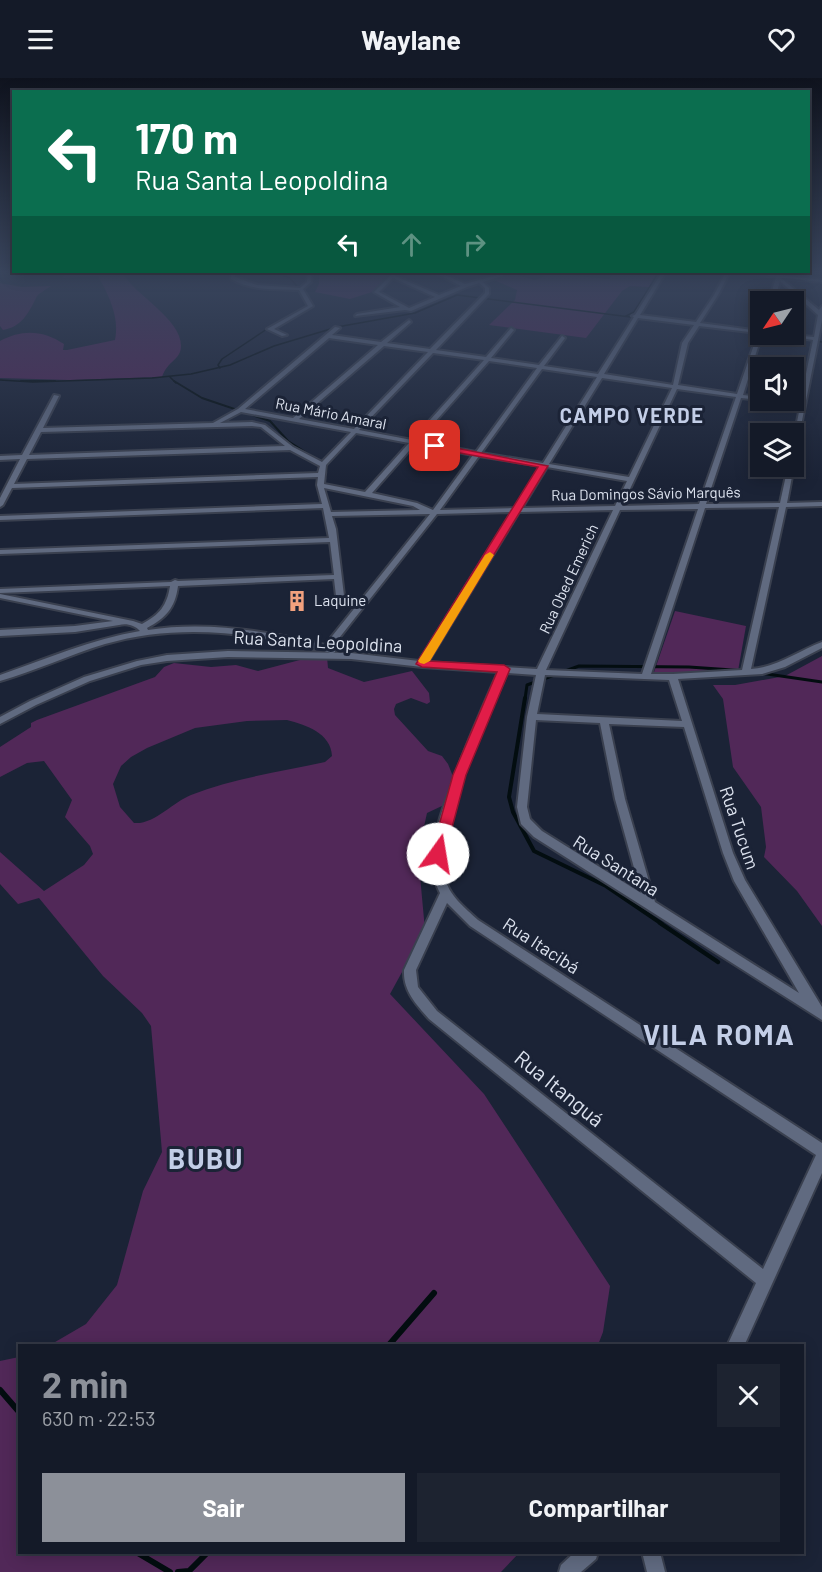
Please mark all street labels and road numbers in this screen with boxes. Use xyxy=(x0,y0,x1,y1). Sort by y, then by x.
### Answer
street label: Rua Mário Amaral xyxy=(274,393,388,433)
street label: Rua Domingos Sávio Marquês xyxy=(551,482,741,504)
street label: Rua Obed Emerich xyxy=(535,521,601,636)
street label: Rua Santa Leopoldina xyxy=(233,626,403,656)
street label: Rua Tucum xyxy=(715,783,764,872)
street label: Rua Santana xyxy=(569,830,664,900)
street label: Rua Itacibá xyxy=(499,912,584,978)
street label: Rua Itanguá xyxy=(510,1044,610,1131)

